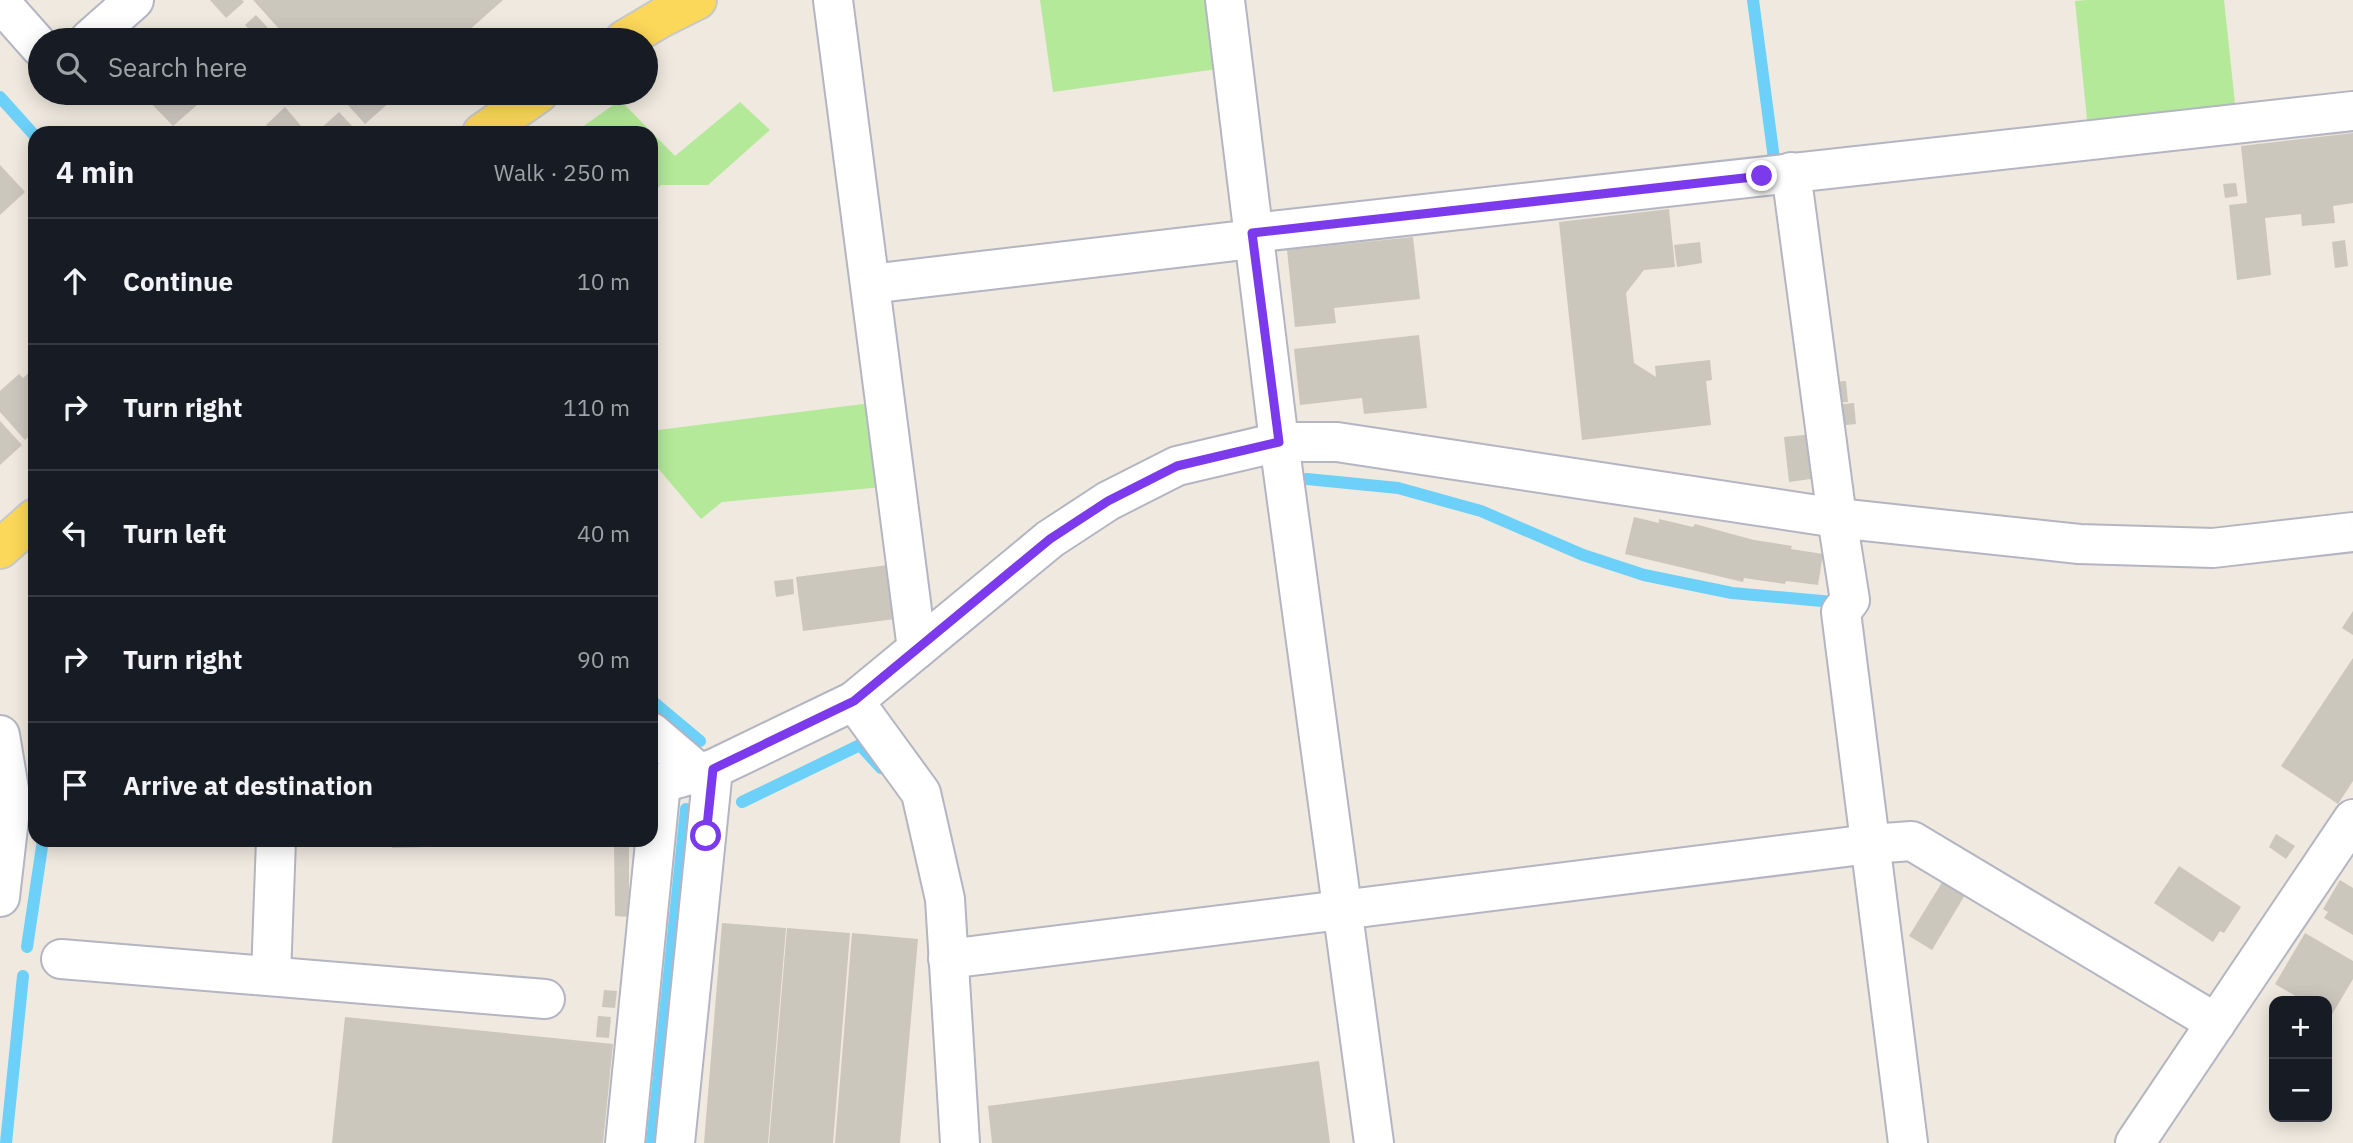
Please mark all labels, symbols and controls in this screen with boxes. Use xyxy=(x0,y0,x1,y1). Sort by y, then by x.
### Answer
search box xyxy=(28,28,658,105)
icon: search xyxy=(52,48,90,86)
text: Search here xyxy=(108,50,247,84)
text: 4 min xyxy=(56,152,134,191)
text: Walk · 250 m xyxy=(494,157,630,187)
route end xyxy=(1746,160,1777,191)
icon: ahead xyxy=(56,262,94,300)
text: Continue xyxy=(123,264,233,298)
text: 10 m xyxy=(577,266,630,296)
icon: right xyxy=(56,388,94,426)
text: Turn right xyxy=(123,390,242,424)
text: 110 m xyxy=(563,392,630,422)
icon: left xyxy=(56,514,94,552)
text: Turn left xyxy=(123,516,226,550)
text: 40 m xyxy=(577,518,630,548)
icon: right xyxy=(56,640,94,678)
text: Turn right xyxy=(123,642,242,676)
text: 90 m xyxy=(577,644,630,674)
icon: arrive xyxy=(56,766,94,804)
text: Arrive at destination xyxy=(123,768,373,802)
route start xyxy=(690,820,721,851)
map controls xyxy=(2269,996,2332,1122)
button: + xyxy=(2269,996,2332,1059)
button: − xyxy=(2269,1059,2332,1122)

